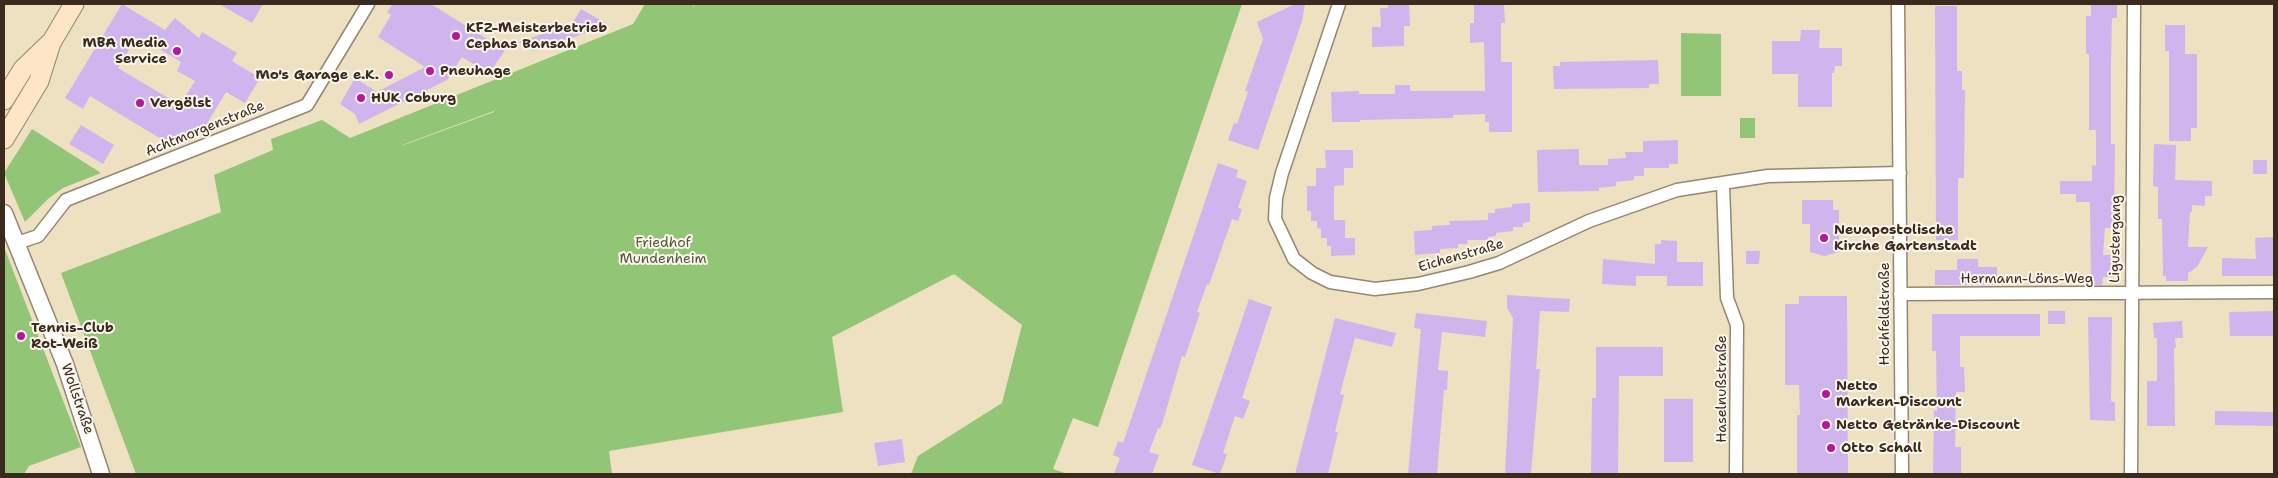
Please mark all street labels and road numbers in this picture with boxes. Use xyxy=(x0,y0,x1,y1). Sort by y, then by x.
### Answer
street label: Achtmorgenstraße xyxy=(143,97,267,161)
street label: Ligustergang xyxy=(2107,195,2125,283)
street label: Eichenstraße xyxy=(1416,236,1506,276)
street label: Hochfeldstraße xyxy=(1877,262,1893,366)
street label: Hermann-Löns-Weg xyxy=(1961,271,2093,287)
street label: Haselnußstraße xyxy=(1714,335,1730,443)
street label: Wollstraße xyxy=(57,361,97,437)

